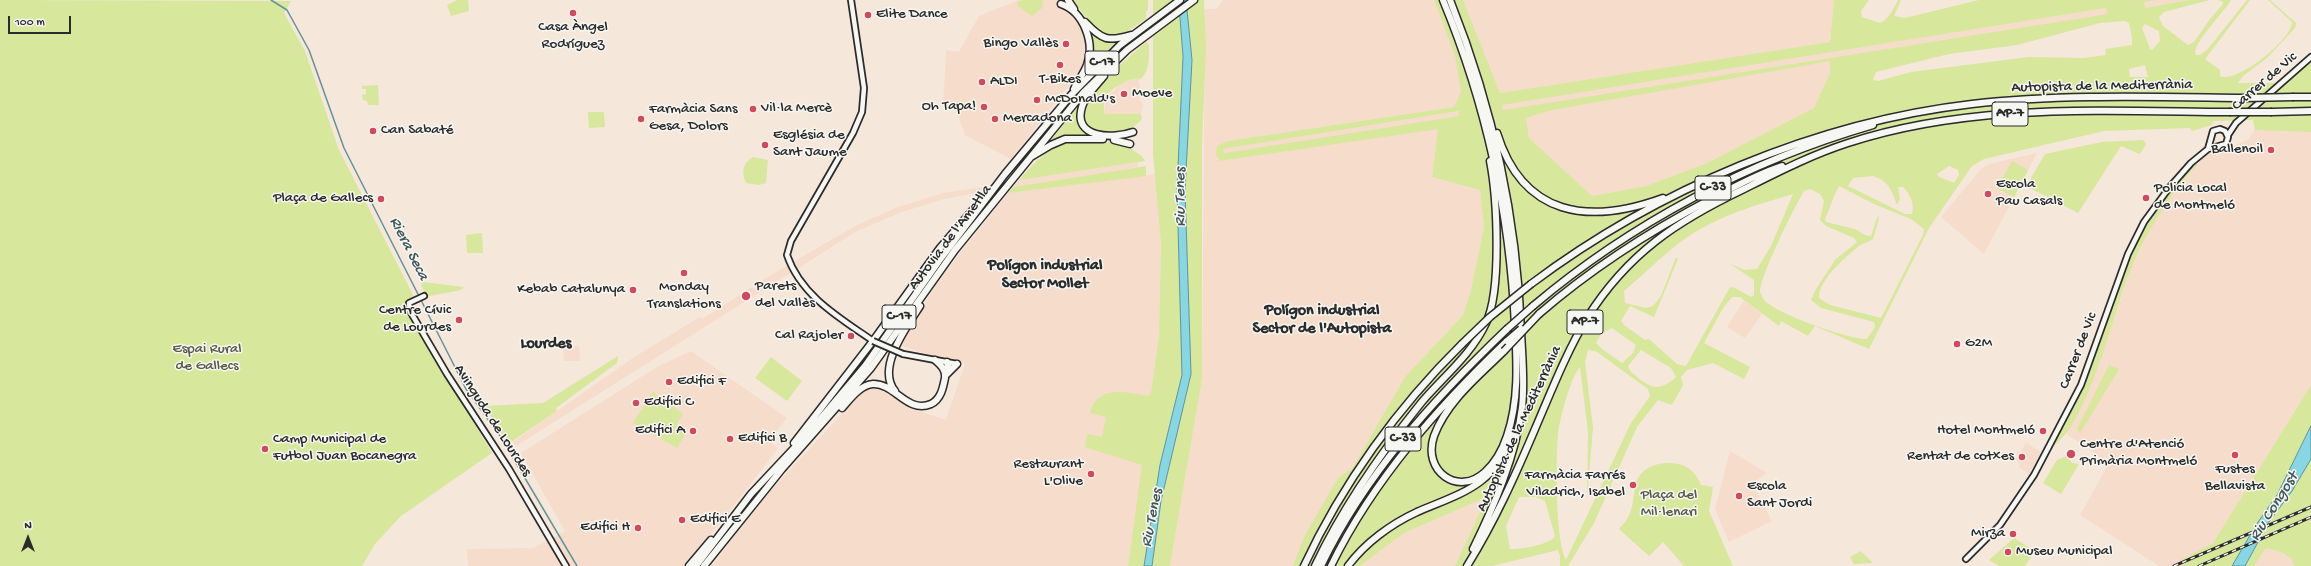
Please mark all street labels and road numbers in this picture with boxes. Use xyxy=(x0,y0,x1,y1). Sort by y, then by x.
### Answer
street label: Carrer de Vic xyxy=(2229,49,2301,115)
road number: C-17 xyxy=(1085,51,1119,75)
street label: Autopista de la Mediterrània xyxy=(2011,76,2193,98)
road number: AP-7 xyxy=(1992,102,2028,126)
road number: C-33 xyxy=(1695,176,1731,200)
street label: Autovia de l'Ametlla xyxy=(906,182,996,294)
road number: C-17 xyxy=(882,305,916,329)
road number: AP-7 xyxy=(1567,310,1603,334)
street label: Carrer de Vic xyxy=(2056,310,2102,392)
street label: Autopista de la Mediterrània xyxy=(1474,343,1566,515)
street label: Avinguda de Lourdes xyxy=(449,362,535,480)
road number: C-33 xyxy=(1385,427,1421,451)

